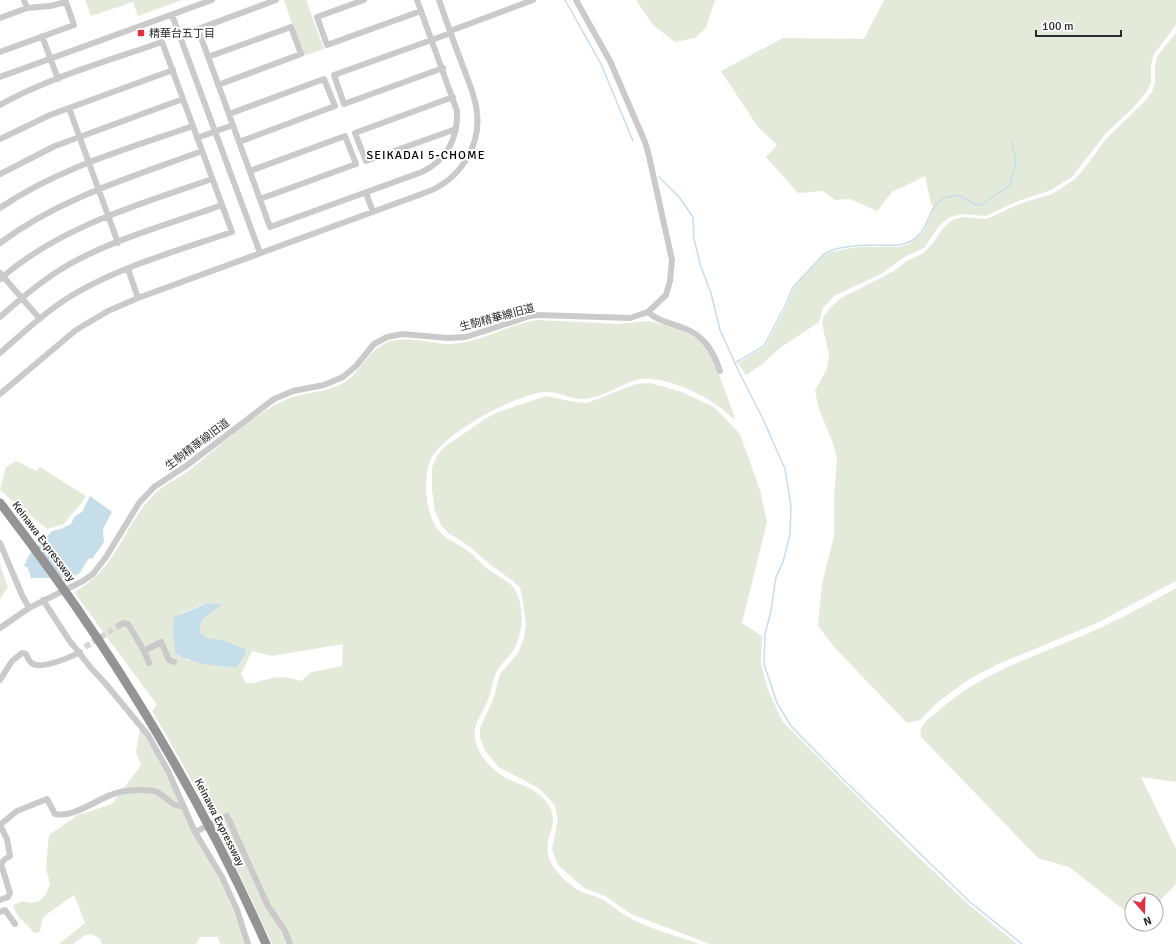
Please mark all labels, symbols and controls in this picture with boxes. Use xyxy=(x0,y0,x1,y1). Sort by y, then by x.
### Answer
scale bar xyxy=(1036,12,1121,38)
text: 100 m xyxy=(1042,19,1074,34)
place label: 精華台五丁目 xyxy=(149,27,215,40)
marker: 精華台五丁目 xyxy=(136,28,146,38)
district label: SEIKADAI 5-CHOME xyxy=(367,148,485,163)
street label: 生駒精華線旧道 xyxy=(458,301,536,334)
street label: 生駒精華線旧道 xyxy=(163,416,232,473)
street label: Keinawa Expressway xyxy=(9,499,78,584)
street label: Keinawa Expressway xyxy=(192,776,248,869)
north arrow xyxy=(1124,892,1164,932)
text: N xyxy=(1141,914,1153,928)

